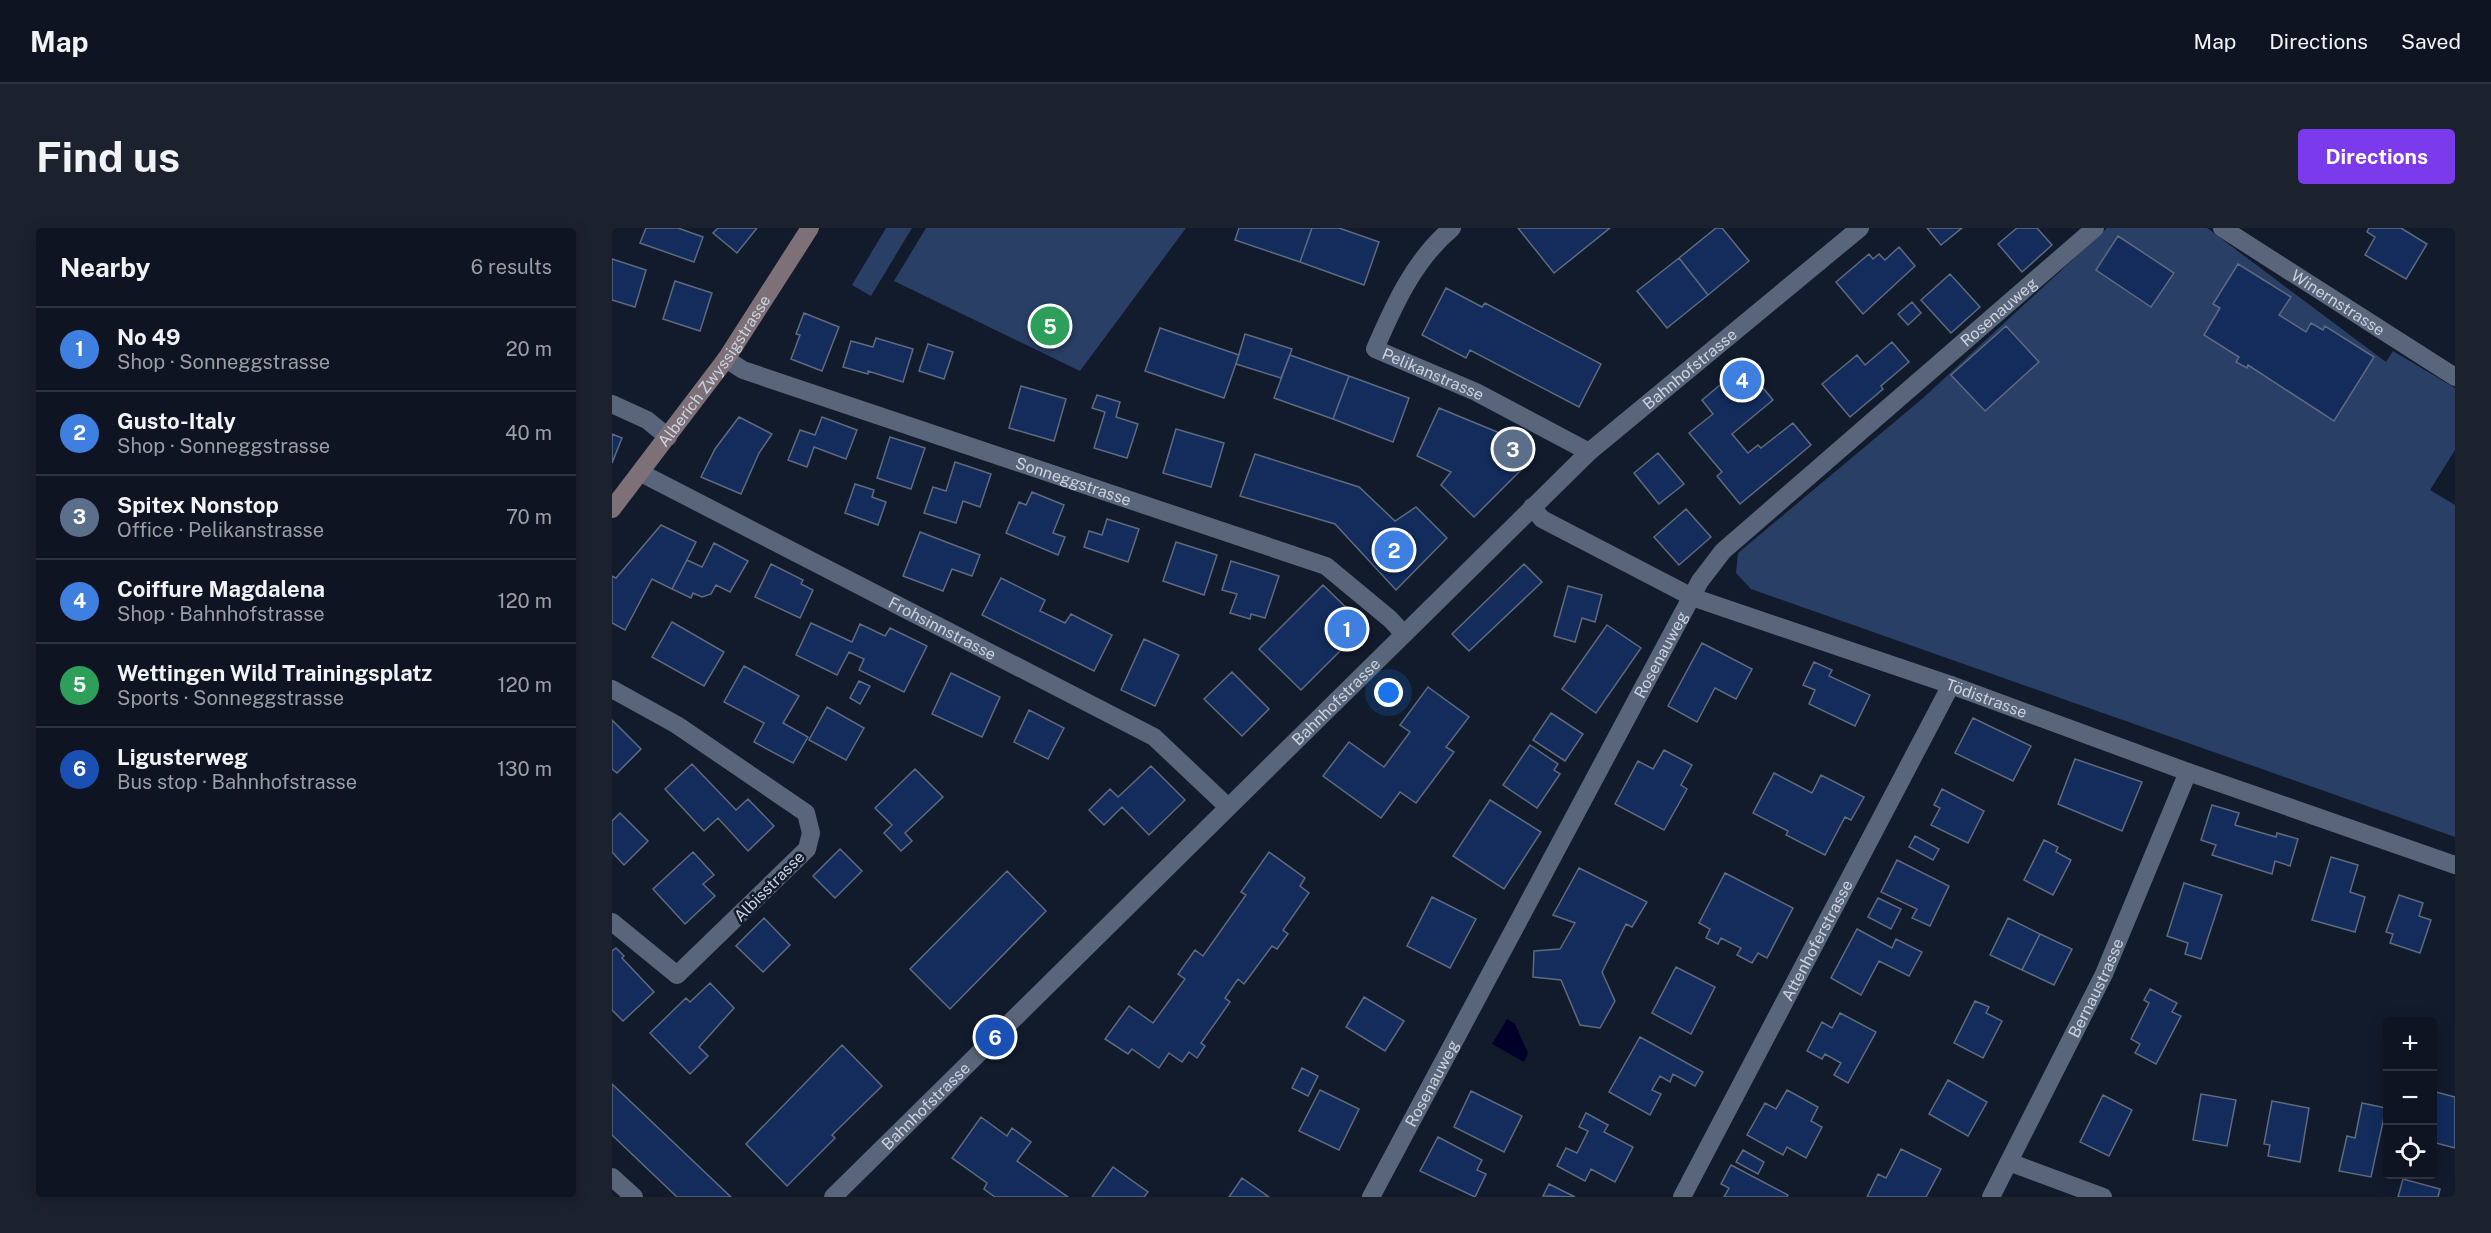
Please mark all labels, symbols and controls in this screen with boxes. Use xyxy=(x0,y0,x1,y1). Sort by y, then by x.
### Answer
text: Map xyxy=(30,25,89,58)
text: Map xyxy=(2194,29,2236,54)
text: Directions xyxy=(2269,29,2368,54)
text: Saved xyxy=(2401,29,2461,54)
button: Directions xyxy=(2298,129,2455,184)
text: Find us xyxy=(36,132,180,181)
text: Nearby xyxy=(60,252,150,283)
text: 6 results xyxy=(471,255,552,279)
street label: Winernstrasse xyxy=(2288,266,2388,340)
street label: Rosenauweg xyxy=(1957,274,2041,351)
street label: Alberich Zwyssigstrasse xyxy=(654,291,775,450)
pin: 5 xyxy=(1030,304,1070,348)
text: No 49 xyxy=(117,324,180,350)
street label: Bahnhofstrasse xyxy=(1639,325,1741,414)
text: 1 xyxy=(75,337,84,361)
text: 20 m xyxy=(506,337,552,361)
street label: Pelikanstrasse xyxy=(1379,344,1487,405)
text: Shop · Sonneggstrasse xyxy=(117,350,330,374)
pin: 4 xyxy=(1722,358,1762,402)
text: Gusto-Italy xyxy=(117,408,236,434)
text: 2 xyxy=(73,421,86,445)
text: 40 m xyxy=(505,421,552,445)
pin: 3 xyxy=(1494,426,1532,472)
text: Shop · Sonneggstrasse xyxy=(117,434,330,458)
street label: Sonneggstrasse xyxy=(1013,453,1134,510)
text: Spitex Nonstop xyxy=(117,492,279,518)
text: 3 xyxy=(73,505,86,529)
text: 70 m xyxy=(506,505,552,529)
text: Office · Pelikanstrasse xyxy=(117,518,324,542)
pin: 2 xyxy=(1374,528,1414,572)
text: Coiffure Magdalena xyxy=(117,576,325,602)
text: 4 xyxy=(73,589,86,613)
text: 120 m xyxy=(498,589,552,613)
street label: Frohsinnstrasse xyxy=(885,593,999,664)
text: Shop · Bahnhofstrasse xyxy=(117,602,325,626)
pin: 1 xyxy=(1328,606,1366,652)
street label: Rosenauweg xyxy=(1630,608,1692,701)
street label: Bahnhofstrasse xyxy=(1288,654,1384,749)
text: Wettingen Wild Trainingsplatz xyxy=(117,660,432,686)
text: 5 xyxy=(73,673,86,697)
text: 120 m xyxy=(498,673,552,697)
street label: Tödistrasse xyxy=(1943,675,2030,722)
your location xyxy=(1374,678,1403,707)
text: Sports · Sonneggstrasse xyxy=(117,686,344,710)
text: Ligusterweg xyxy=(117,744,248,770)
text: 6 xyxy=(73,757,86,781)
text: 130 m xyxy=(497,757,552,781)
text: Bus stop · Bahnhofstrasse xyxy=(117,770,357,794)
street label: Albisstrasse xyxy=(730,847,809,926)
street label: Attenhoferstrasse xyxy=(1778,877,1857,1004)
street label: Bernaustrasse xyxy=(2064,936,2128,1041)
pin: 6 xyxy=(976,1014,1015,1060)
map controls xyxy=(2383,1017,2437,1179)
button: + xyxy=(2383,1017,2437,1071)
street label: Rosenauweg xyxy=(1401,1037,1463,1130)
street label: Bahnhofstrasse xyxy=(878,1058,974,1154)
button: − xyxy=(2383,1071,2437,1125)
button: locate xyxy=(2383,1125,2437,1179)

